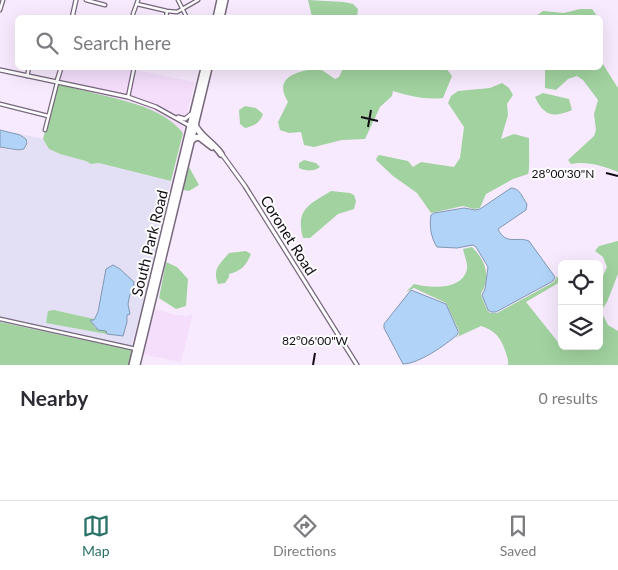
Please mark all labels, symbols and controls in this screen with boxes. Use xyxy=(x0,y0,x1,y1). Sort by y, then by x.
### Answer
search box xyxy=(15,15,603,70)
icon: search xyxy=(33,29,61,57)
text: Search here xyxy=(73,31,171,54)
text: 28°00'30"N xyxy=(532,166,594,181)
street label: South Park Road xyxy=(127,188,171,298)
street label: Coronet Road xyxy=(257,192,321,278)
map controls xyxy=(558,260,603,350)
button: locate xyxy=(558,260,603,305)
button: layers xyxy=(558,305,603,350)
text: 82°06'00"W xyxy=(282,333,349,348)
text: Nearby xyxy=(20,385,88,410)
text: 0 results xyxy=(538,388,598,407)
tab: Map xyxy=(82,512,110,559)
tab: Directions xyxy=(273,512,336,559)
tab: Saved xyxy=(500,512,536,559)

